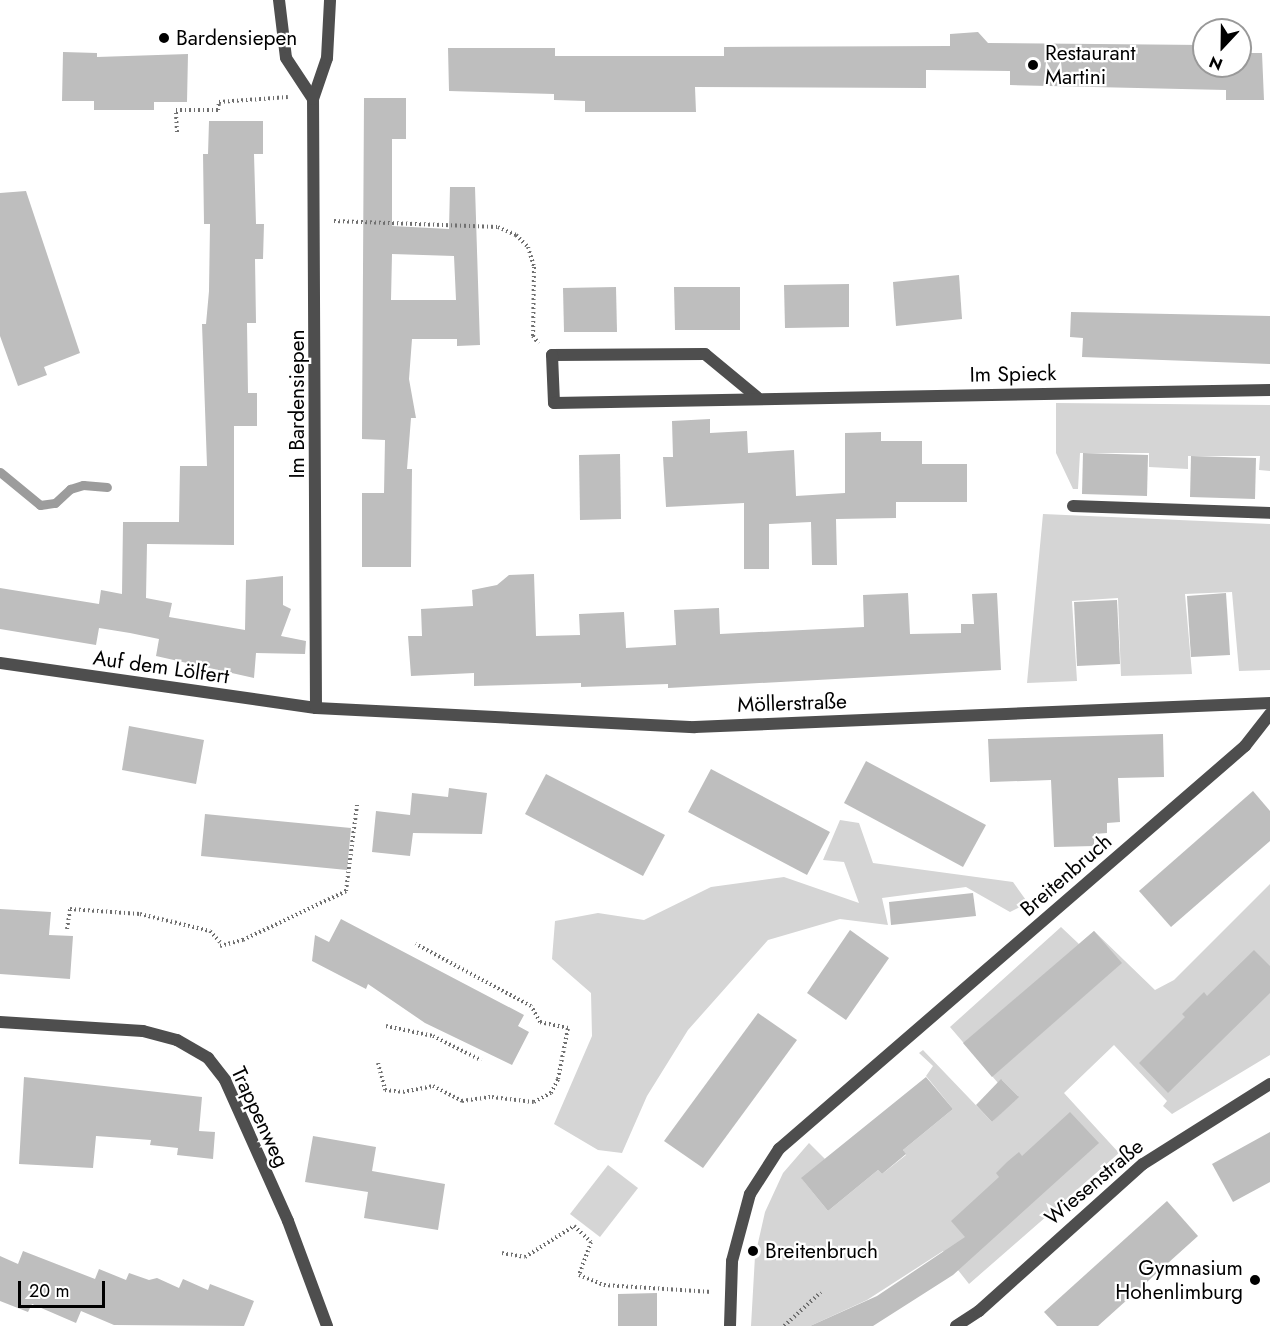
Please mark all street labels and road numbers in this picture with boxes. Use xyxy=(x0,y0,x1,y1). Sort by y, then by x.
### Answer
street label: Im Bardensiepen xyxy=(284,329,310,479)
street label: Im Spieck xyxy=(969,361,1057,387)
street label: Auf dem Lölfert xyxy=(91,645,231,689)
street label: Möllerstraße xyxy=(737,688,847,718)
street label: Breitenbruch xyxy=(1015,828,1117,922)
street label: Trappenweg xyxy=(226,1063,294,1171)
street label: Wiesenstraße xyxy=(1040,1134,1148,1230)

